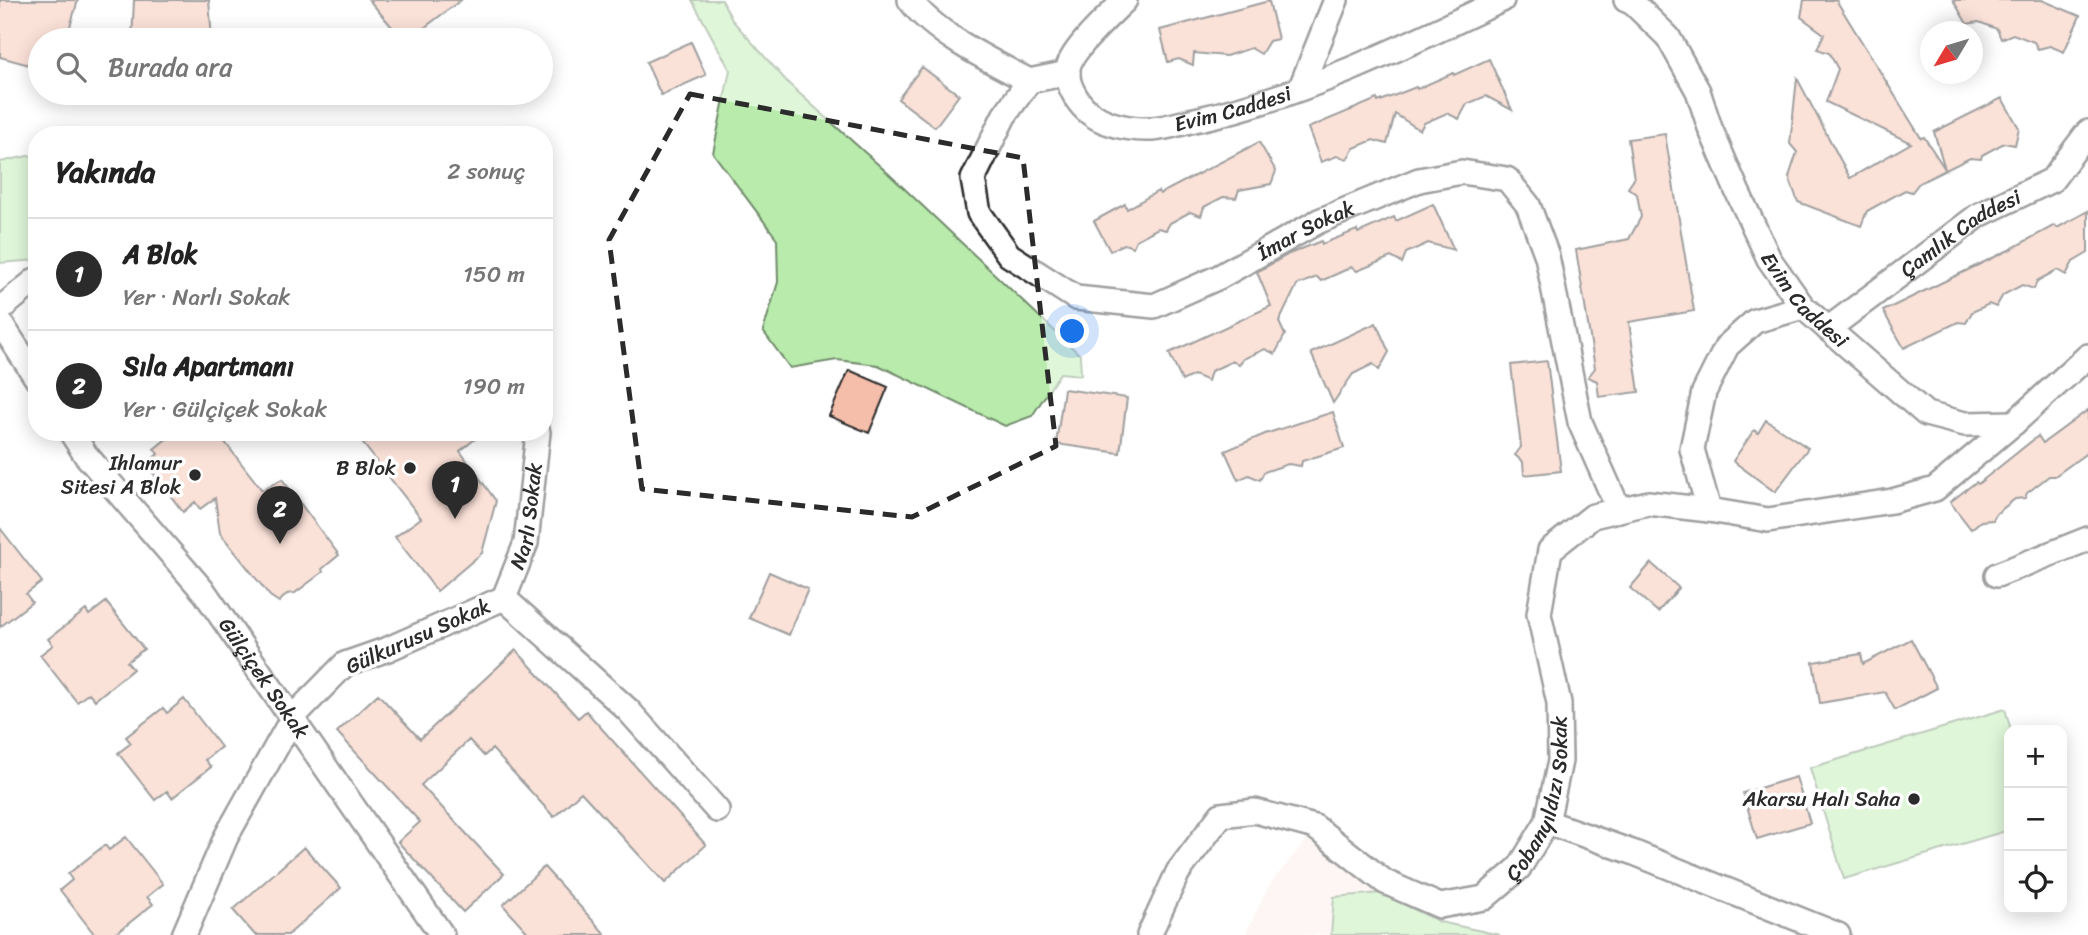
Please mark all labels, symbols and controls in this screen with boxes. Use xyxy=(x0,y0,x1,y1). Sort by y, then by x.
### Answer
north arrow xyxy=(1920,21,1983,84)
search box xyxy=(28,28,553,105)
text: Burada ara xyxy=(108,44,232,90)
icon: search xyxy=(52,48,90,86)
street label: Evim Caddesi xyxy=(1170,74,1298,143)
text: Yakında xyxy=(56,145,156,199)
text: 2 sonuç xyxy=(447,151,525,192)
street label: Çamlık Caddesi xyxy=(1891,178,2029,288)
street label: İmar Sokak xyxy=(1249,189,1361,272)
text: A Blok xyxy=(123,231,198,277)
street label: Evim Caddesi xyxy=(1749,246,1858,359)
text: 1 xyxy=(74,254,84,295)
text: 150 m xyxy=(463,254,525,295)
text: Yer · Narlı Sokak xyxy=(123,277,291,318)
your location xyxy=(1055,314,1089,348)
text: Sıla Apartmanı xyxy=(123,343,294,389)
text: 2 xyxy=(72,366,86,407)
text: 190 m xyxy=(463,366,525,407)
text: Yer · Gülçiçek Sokak xyxy=(123,389,327,430)
place label: Ihlamur Sitesi A Blok xyxy=(61,444,182,506)
place label: B Blok xyxy=(336,449,396,487)
marker: B Blok xyxy=(402,460,418,476)
pin: 1 xyxy=(432,461,478,519)
street label: Narlı Sokak xyxy=(498,461,554,575)
marker: Ihlamur Sitesi A Blok xyxy=(187,467,203,483)
pin: 2 xyxy=(257,486,303,544)
street label: Gülkurusu Sokak xyxy=(339,587,497,685)
street label: Gülçiçek Sokak xyxy=(208,609,320,747)
street label: Çobanyıldızı Sokak xyxy=(1497,716,1579,891)
map controls xyxy=(2004,725,2067,914)
button: + xyxy=(2004,725,2067,788)
place label: Akarsu Halı Saha xyxy=(1742,780,1900,818)
button: − xyxy=(2004,788,2067,851)
marker: Akarsu Halı Saha xyxy=(1906,791,1922,807)
button: locate xyxy=(2004,851,2067,914)

